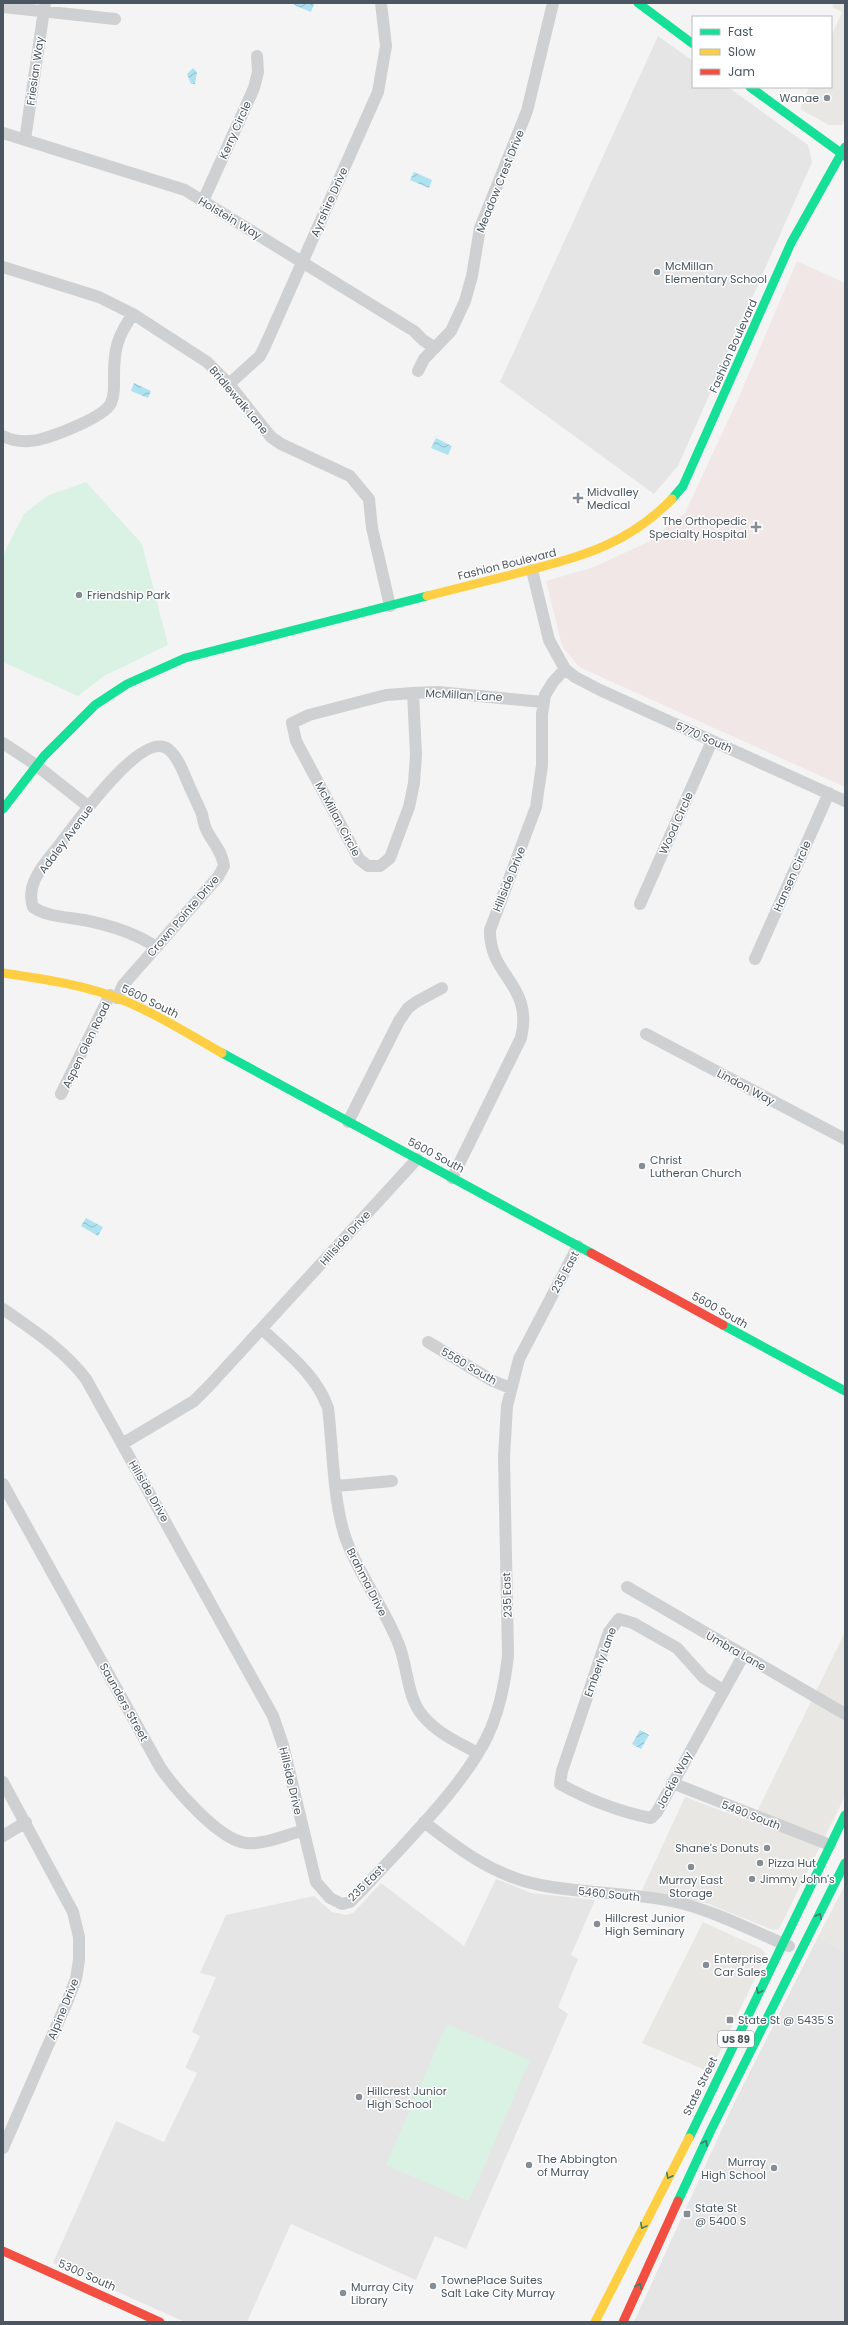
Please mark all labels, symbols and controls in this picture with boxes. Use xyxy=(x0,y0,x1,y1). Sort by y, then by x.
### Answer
legend xyxy=(692,16,832,88)
text: Fast xyxy=(728,23,753,40)
street label: Friesian Way xyxy=(22,35,48,106)
text: Slow xyxy=(728,43,756,60)
text: Jam xyxy=(728,63,755,80)
place label: Wanae xyxy=(780,90,819,106)
marker: Wanae xyxy=(822,93,832,103)
street label: Kerry Circle xyxy=(215,98,255,162)
street label: Meadow Crest Drive xyxy=(472,127,528,235)
street label: Ayrshire Drive xyxy=(307,164,352,239)
street label: Holstein Way xyxy=(195,193,265,244)
place label: McMillan Elementary School xyxy=(665,258,767,287)
marker: McMillan Elementary School xyxy=(652,267,662,277)
street label: Fashion Boulevard xyxy=(705,297,761,395)
street label: Bridlewalk Lane xyxy=(206,363,272,438)
place label: Midvalley Medical xyxy=(587,484,639,513)
marker: Midvalley Medical xyxy=(572,492,584,504)
place label: The Orthopedic Specialty Hospital xyxy=(649,513,747,542)
marker: The Orthopedic Specialty Hospital xyxy=(750,521,762,533)
street label: Fashion Boulevard xyxy=(456,544,558,584)
place label: Friendship Park xyxy=(87,587,170,603)
marker: Friendship Park xyxy=(74,590,84,600)
street label: McMillan Lane xyxy=(425,685,503,705)
street label: 5770 South xyxy=(673,717,735,757)
street label: McMillan Circle xyxy=(312,779,365,859)
street label: Wood Circle xyxy=(655,789,697,857)
street label: Adaley Avenue xyxy=(35,801,97,877)
street label: Hansen Circle xyxy=(769,838,815,914)
street label: Hillside Drive xyxy=(489,844,529,914)
street label: Crown Pointe Drive xyxy=(143,872,223,960)
street label: 5600 South xyxy=(119,980,181,1022)
street label: Aspen Glen Road xyxy=(58,999,114,1091)
street label: Lindon Way xyxy=(714,1065,778,1109)
street label: 5600 South xyxy=(405,1133,467,1177)
place label: Christ Lutheran Church xyxy=(650,1152,742,1181)
marker: Christ Lutheran Church xyxy=(637,1161,647,1171)
street label: Hillside Drive xyxy=(316,1207,374,1269)
street label: 235 East xyxy=(547,1248,583,1296)
street label: 5600 South xyxy=(689,1288,751,1332)
street label: 5560 South xyxy=(438,1344,500,1388)
street label: Hillside Drive xyxy=(125,1457,173,1525)
street label: Brahma Drive xyxy=(343,1545,391,1619)
street label: 235 East xyxy=(498,1572,516,1618)
street label: Emberly Lane xyxy=(580,1625,620,1699)
street label: Umbra Lane xyxy=(703,1627,769,1675)
street label: Saunders Street xyxy=(96,1660,152,1744)
street label: Hillside Drive xyxy=(275,1746,307,1817)
street label: Jackie Way xyxy=(652,1748,696,1811)
street label: 5490 South xyxy=(719,1796,783,1834)
place label: Shane's Donuts xyxy=(675,1840,759,1856)
marker: Shane's Donuts xyxy=(762,1843,772,1853)
place label: Pizza Hut xyxy=(768,1855,816,1871)
marker: Pizza Hut xyxy=(755,1858,765,1868)
street label: 235 East xyxy=(344,1861,388,1905)
marker: Murray East Storage xyxy=(686,1862,696,1872)
place label: Jimmy John's xyxy=(760,1871,835,1887)
place label: Murray East Storage xyxy=(659,1872,723,1901)
marker: Jimmy John's xyxy=(747,1874,757,1884)
street label: 5460 South xyxy=(577,1883,641,1905)
place label: Hillcrest Junior High Seminary xyxy=(605,1910,686,1939)
one-way arrow xyxy=(814,1913,822,1920)
marker: Hillcrest Junior High Seminary xyxy=(592,1919,602,1929)
place label: Enterprise Car Sales xyxy=(714,1951,769,1980)
marker: Enterprise Car Sales xyxy=(701,1960,711,1970)
street label: Alpine Drive xyxy=(43,1976,83,2042)
one-way arrow xyxy=(756,1987,764,1995)
place label: State St @ 5435 S xyxy=(738,2012,834,2028)
marker: State St @ 5435 S xyxy=(725,2015,735,2025)
road number: US 89 xyxy=(718,2031,754,2047)
street label: State Street xyxy=(679,2054,721,2118)
place label: Hillcrest Junior High School xyxy=(367,2083,447,2112)
marker: Hillcrest Junior High School xyxy=(354,2092,364,2102)
one-way arrow xyxy=(700,2139,708,2147)
place label: The Abbington of Murray xyxy=(537,2151,617,2180)
place label: Murray High School xyxy=(701,2154,767,2183)
marker: The Abbington of Murray xyxy=(524,2160,534,2170)
marker: Murray High School xyxy=(769,2163,779,2173)
one-way arrow xyxy=(666,2171,674,2179)
place label: State St @ 5400 S xyxy=(695,2200,746,2229)
marker: State St @ 5400 S xyxy=(682,2209,692,2219)
one-way arrow xyxy=(640,2222,648,2229)
street label: 5300 South xyxy=(56,2255,118,2295)
place label: TownePlace Suites Salt Lake City Murray xyxy=(441,2272,556,2301)
place label: Murray City Library xyxy=(351,2279,414,2308)
marker: TownePlace Suites Salt Lake City Murray xyxy=(428,2281,438,2291)
one-way arrow xyxy=(634,2283,642,2291)
marker: Murray City Library xyxy=(338,2288,348,2298)

